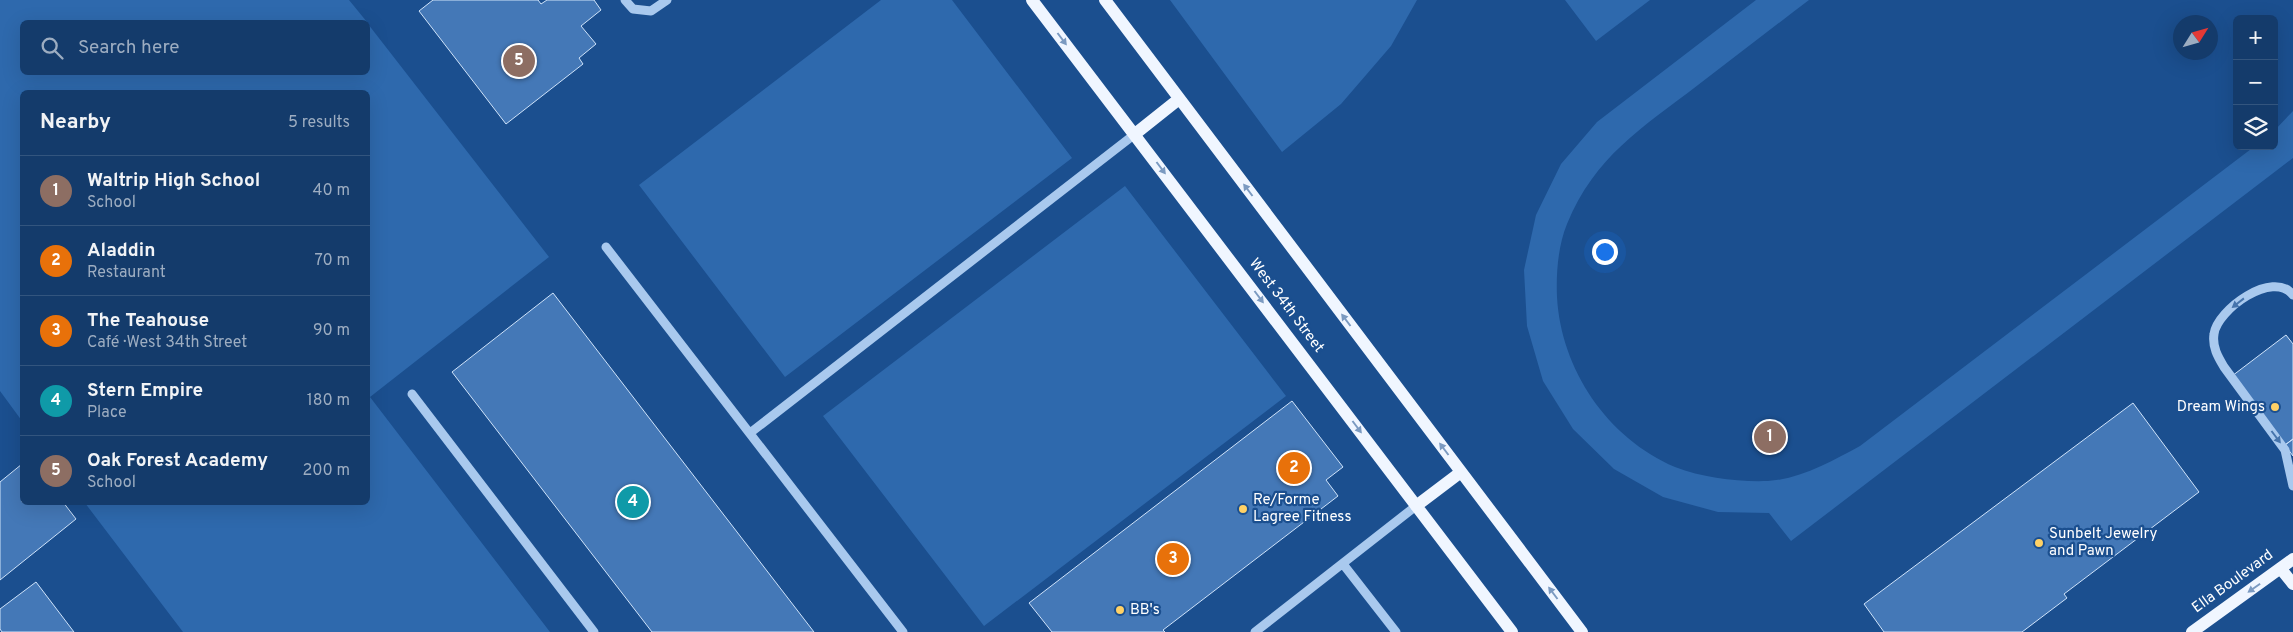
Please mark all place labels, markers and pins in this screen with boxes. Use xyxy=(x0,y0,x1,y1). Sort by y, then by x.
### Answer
pin: 5 xyxy=(503,42,535,80)
place label: Dream Wings xyxy=(2177,398,2265,417)
marker: Dream Wings xyxy=(2269,401,2281,413)
pin: 1 xyxy=(1754,418,1786,456)
pin: 2 xyxy=(1278,449,1310,487)
pin: 4 xyxy=(617,483,649,521)
place label: Re/Forme Lagree Fitness xyxy=(1253,491,1351,527)
marker: Re/Forme Lagree Fitness xyxy=(1237,503,1249,515)
place label: Sunbelt Jewelry and Pawn xyxy=(2049,525,2157,561)
marker: Sunbelt Jewelry and Pawn xyxy=(2033,537,2045,549)
pin: 3 xyxy=(1157,540,1189,578)
place label: BB's xyxy=(1130,601,1160,620)
marker: BB's xyxy=(1114,604,1126,616)

